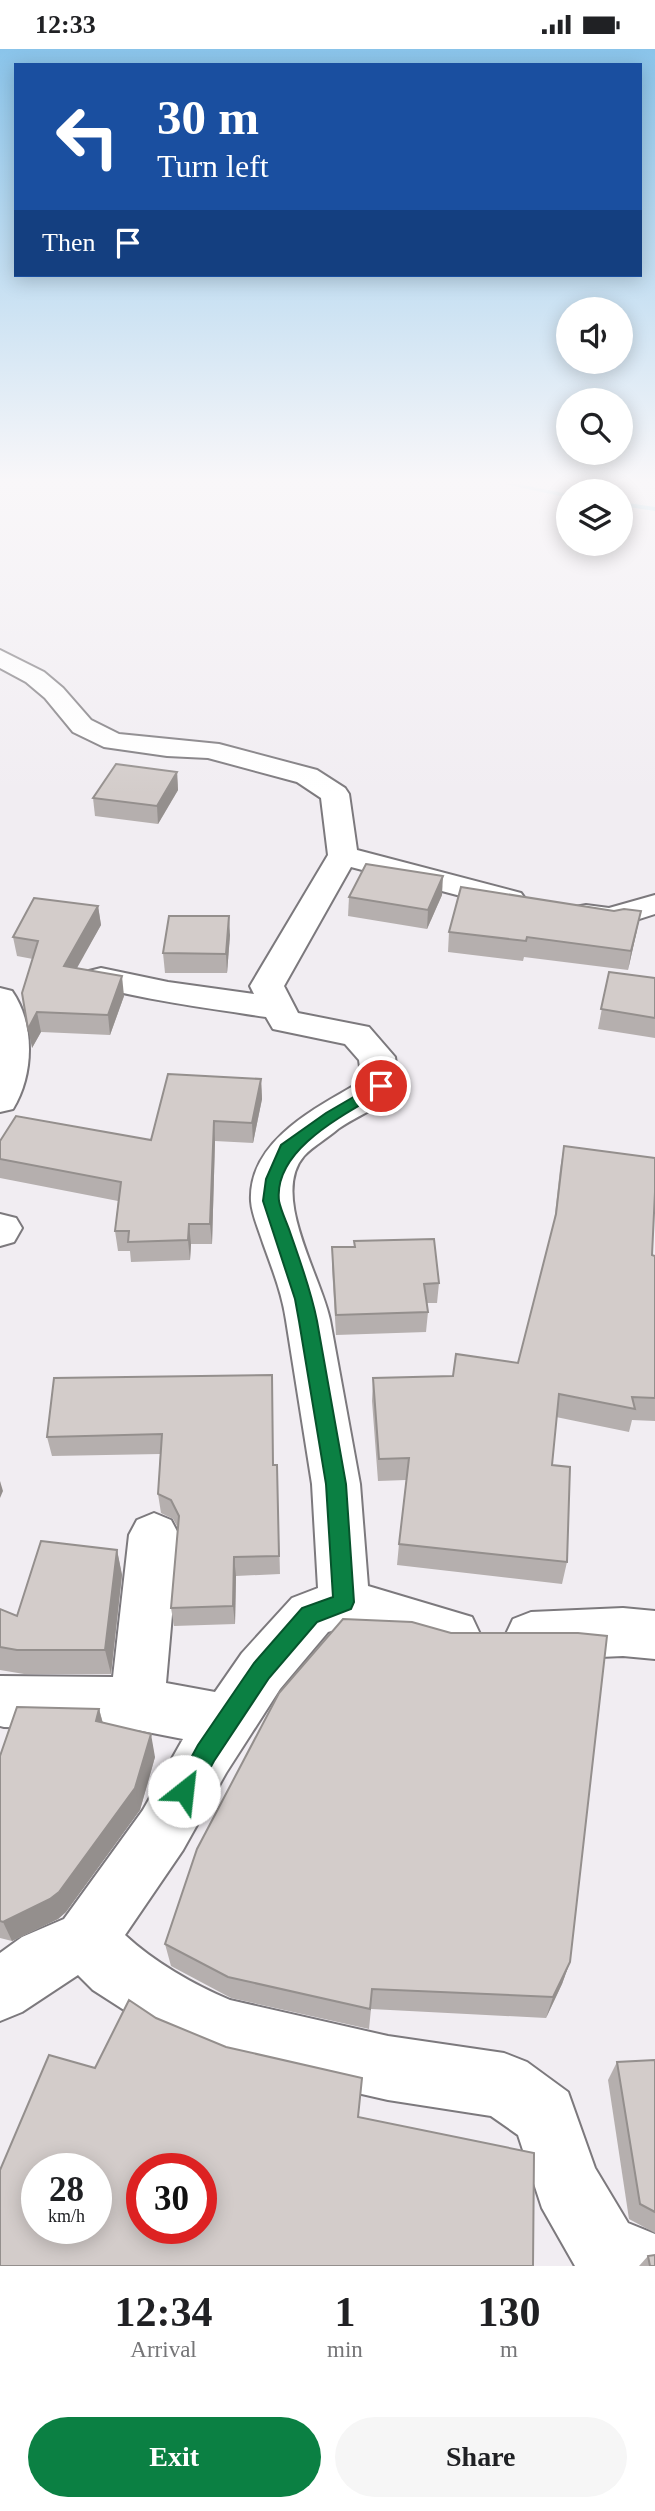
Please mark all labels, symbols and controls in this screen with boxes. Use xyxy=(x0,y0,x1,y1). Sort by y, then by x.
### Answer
text: 12:33 xyxy=(35,10,96,39)
text: 30 m xyxy=(157,90,259,145)
icon: left xyxy=(42,91,133,182)
text: Turn left xyxy=(157,148,269,184)
icon: arrive xyxy=(109,224,147,262)
text: Then xyxy=(42,228,95,257)
map controls xyxy=(556,297,633,556)
button: sound xyxy=(556,297,633,374)
button: search xyxy=(556,388,633,465)
button: layers xyxy=(556,479,633,556)
pin xyxy=(351,1056,411,1116)
icon: arrive xyxy=(362,1067,400,1105)
position arrow xyxy=(147,1754,221,1828)
speed limit sign: 30 xyxy=(126,2153,217,2244)
text: 28 xyxy=(49,2170,84,2209)
text: km/h xyxy=(48,2206,85,2226)
text: 12:34 xyxy=(115,2289,213,2335)
text: 1 xyxy=(334,2289,355,2335)
text: 130 xyxy=(477,2289,540,2335)
text: Arrival xyxy=(130,2337,197,2362)
text: min xyxy=(327,2337,363,2362)
text: m xyxy=(500,2337,518,2362)
button: Exit xyxy=(28,2417,321,2497)
button: Share xyxy=(335,2417,627,2497)

